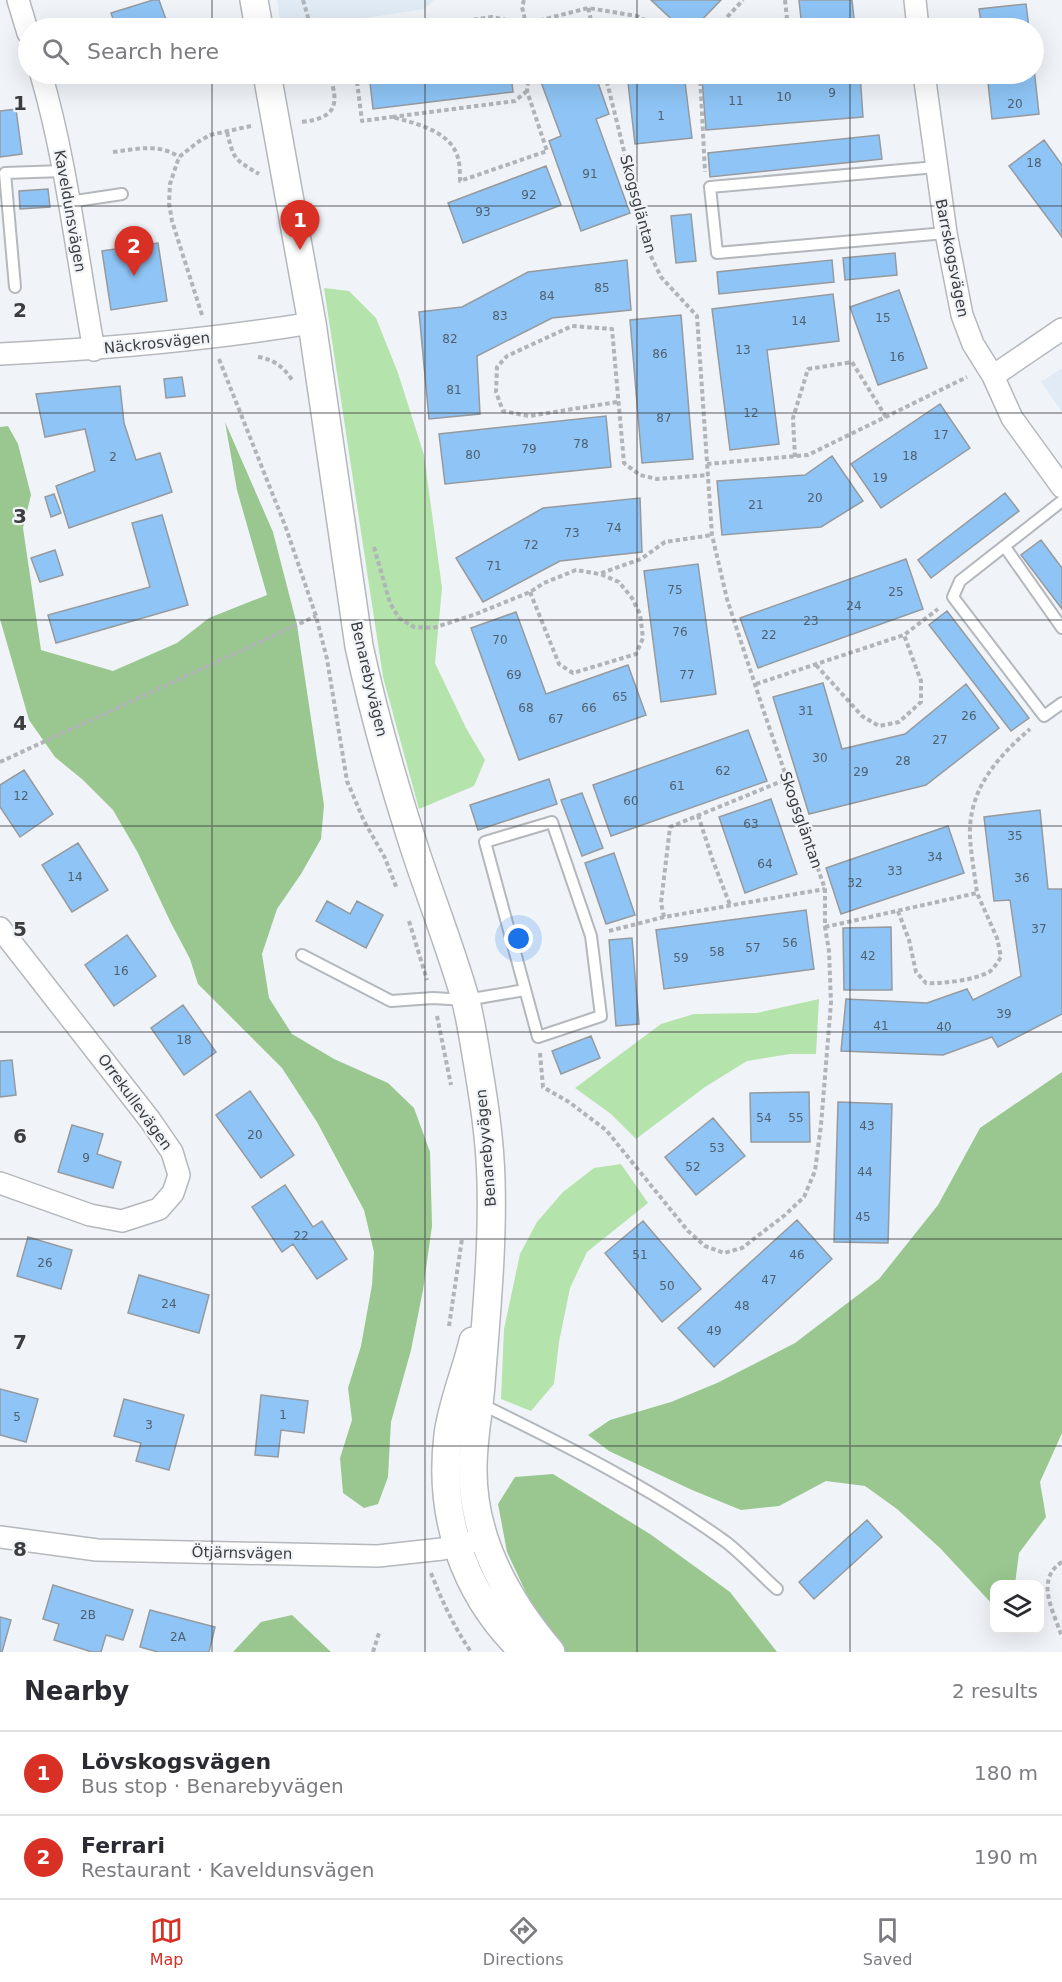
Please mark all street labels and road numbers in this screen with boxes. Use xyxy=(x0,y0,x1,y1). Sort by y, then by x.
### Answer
street label: Kaveldunsvägen xyxy=(50,149,90,273)
street label: Skogsgläntan xyxy=(616,153,660,255)
street label: Barrskogsvägen xyxy=(932,197,972,319)
street label: Näckrosvägen xyxy=(103,328,211,358)
street label: Benarebyvägen xyxy=(347,619,391,739)
street label: Skogsgläntan xyxy=(776,769,826,871)
street label: Orrekullevägen xyxy=(94,1050,176,1154)
street label: Benarebyvägen xyxy=(472,1088,500,1208)
street label: Ötjärnsvägen xyxy=(192,1542,292,1563)

